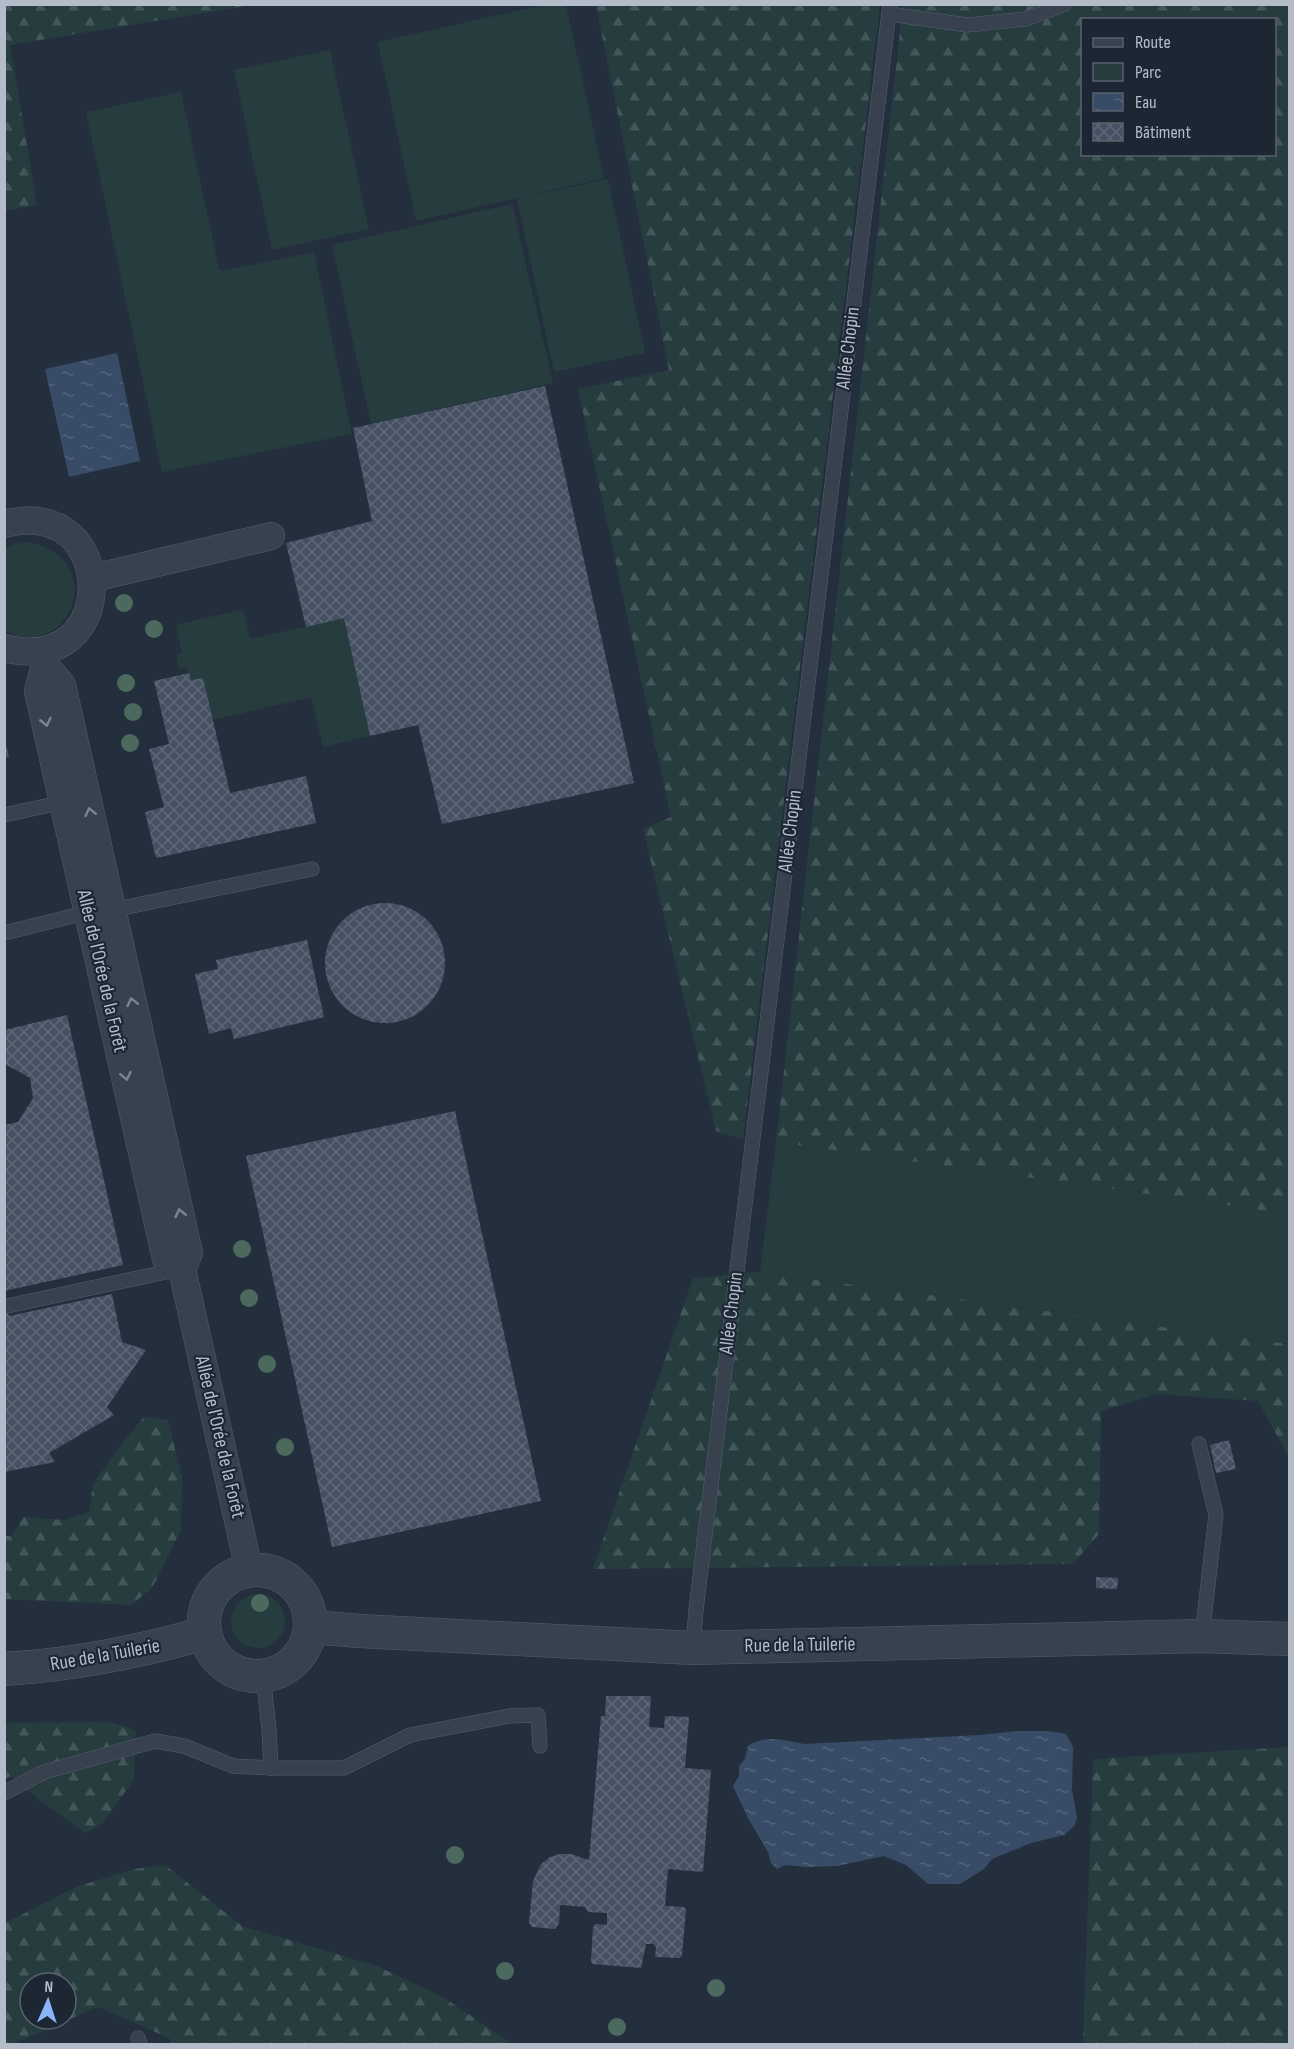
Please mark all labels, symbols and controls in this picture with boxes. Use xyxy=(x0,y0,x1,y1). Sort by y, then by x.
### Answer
legend xyxy=(1081,18,1276,156)
text: Route xyxy=(1135,32,1171,53)
text: Parc xyxy=(1135,62,1161,83)
text: Eau xyxy=(1135,92,1157,113)
text: Bâtiment xyxy=(1135,122,1191,143)
street label: Allée Chopin xyxy=(831,306,865,391)
one-way arrow xyxy=(38,717,51,727)
street label: Allée Chopin xyxy=(773,789,807,874)
one-way arrow xyxy=(84,807,97,817)
street label: Allée de l'Orée de la Forêt xyxy=(71,887,132,1054)
one-way arrow xyxy=(127,997,140,1007)
one-way arrow xyxy=(119,1071,132,1081)
one-way arrow xyxy=(174,1208,187,1218)
street label: Allée Chopin xyxy=(714,1271,748,1356)
street label: Allée de l'Orée de la Forêt xyxy=(189,1353,250,1520)
street label: Rue de la Tuilerie xyxy=(744,1632,856,1658)
street label: Rue de la Tuilerie xyxy=(48,1634,162,1676)
north arrow xyxy=(18,1971,78,2031)
text: N xyxy=(44,1978,53,1997)

